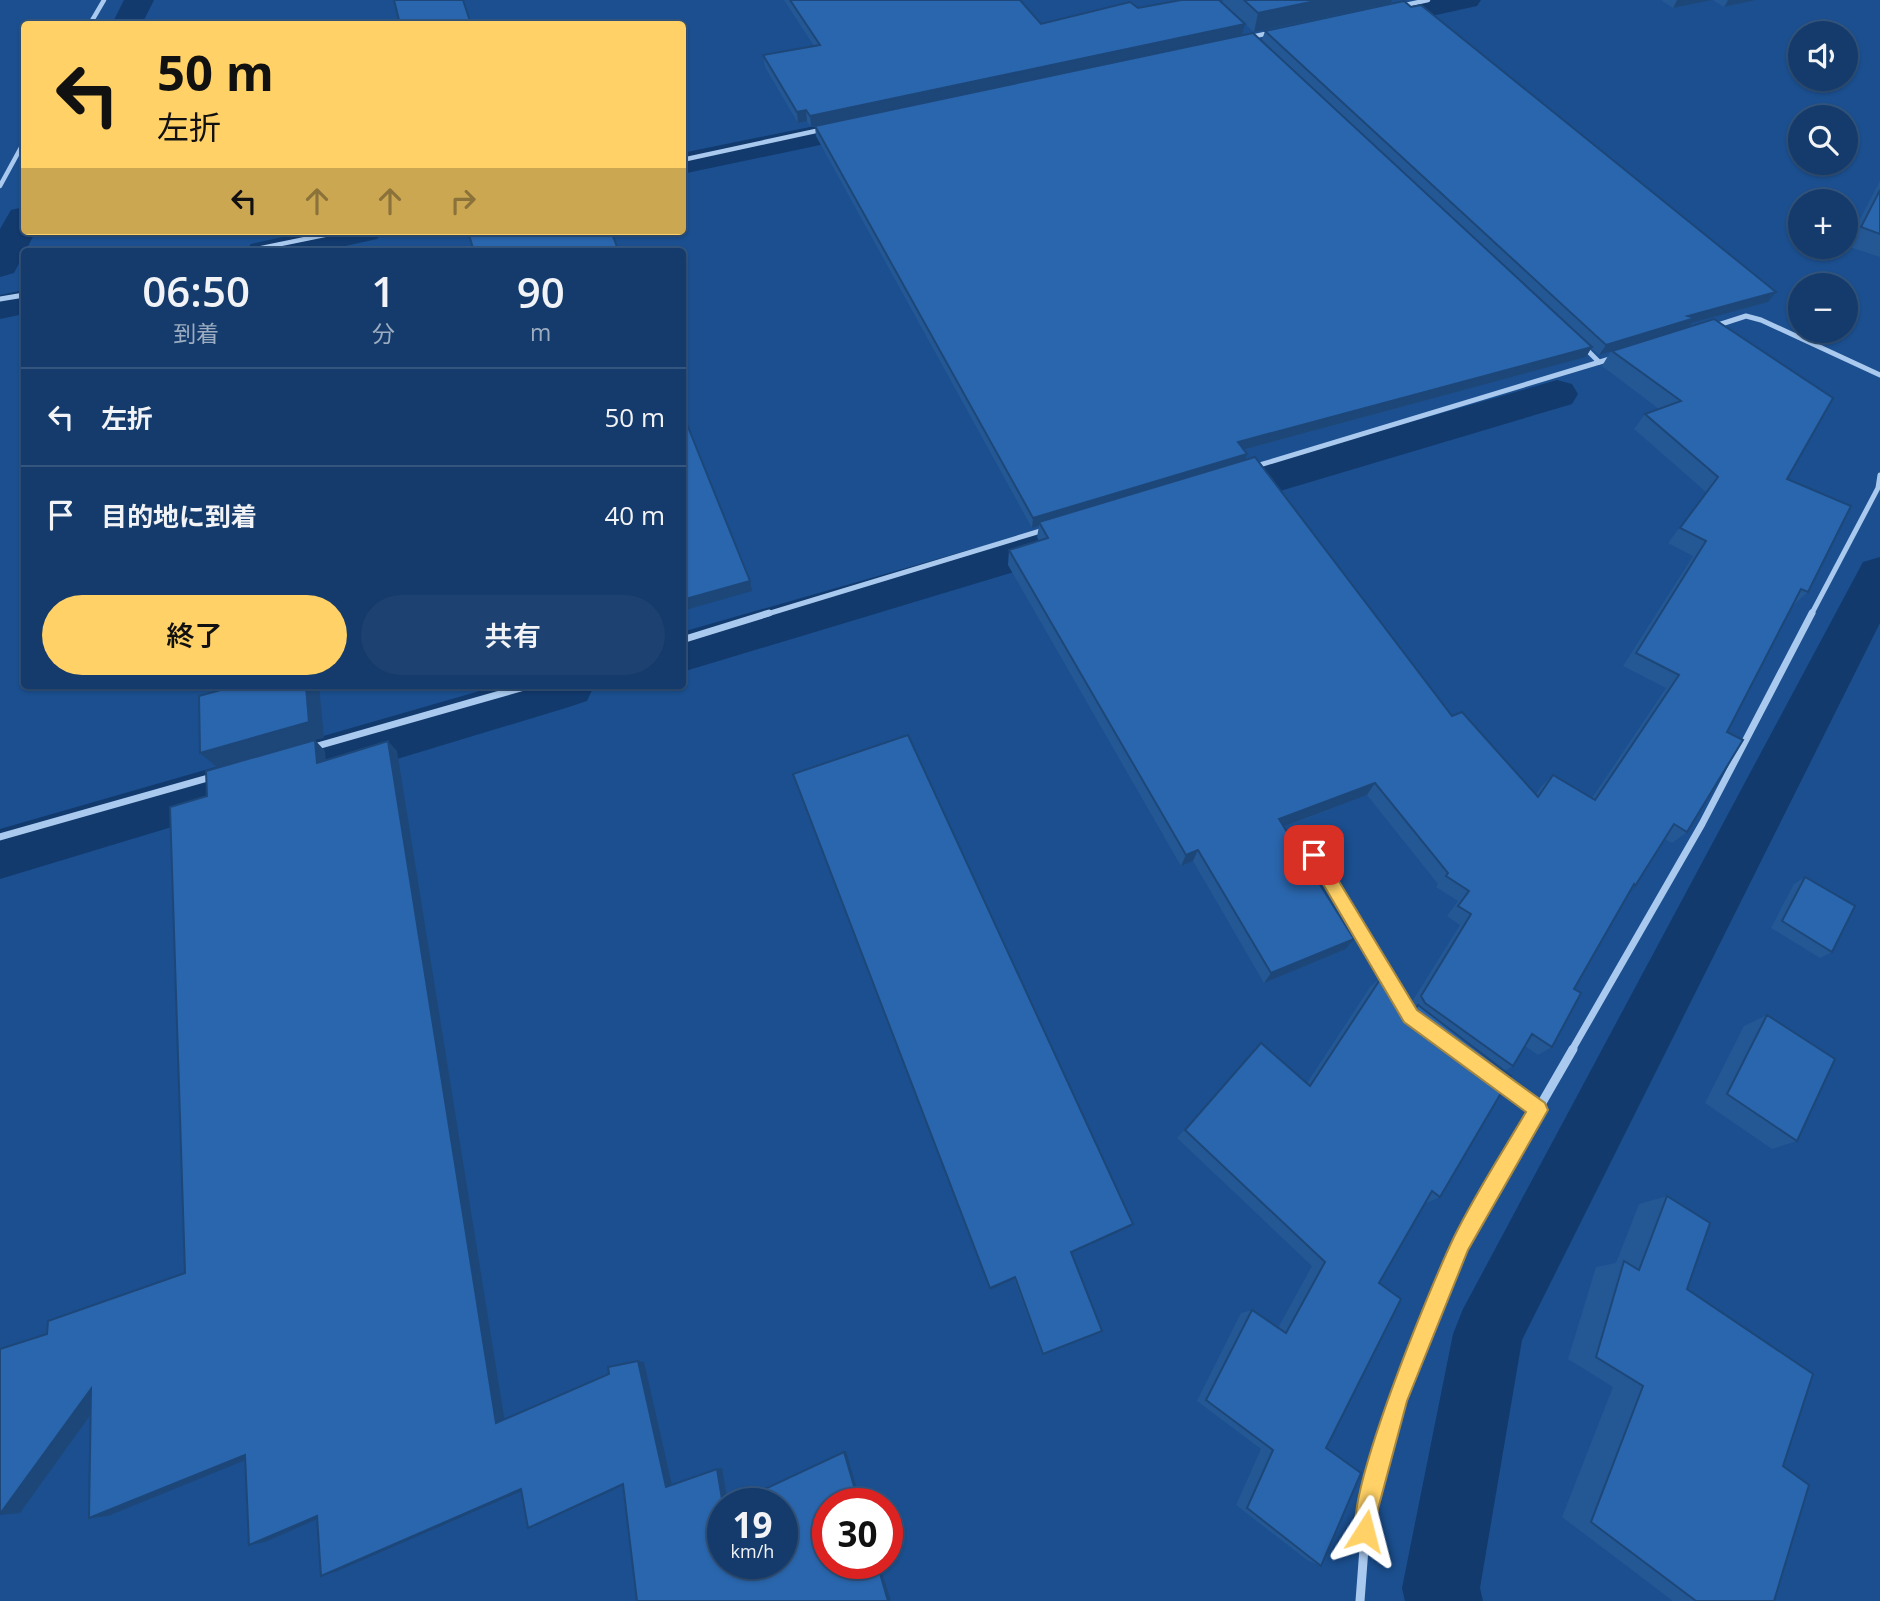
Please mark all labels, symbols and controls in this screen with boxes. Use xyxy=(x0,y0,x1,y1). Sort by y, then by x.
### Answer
map controls xyxy=(1788,21,1858,343)
button: sound xyxy=(1788,21,1858,91)
text: 50 m xyxy=(157,39,274,105)
icon: left xyxy=(42,49,133,140)
text: 左折 xyxy=(157,105,221,148)
button: search xyxy=(1788,105,1858,175)
icon: left xyxy=(225,182,263,220)
icon: ahead xyxy=(298,182,336,220)
icon: ahead xyxy=(371,182,409,220)
icon: right xyxy=(444,182,482,220)
button: + xyxy=(1788,189,1858,259)
text: 06:50 xyxy=(142,262,250,319)
text: 1 xyxy=(371,262,395,319)
text: 90 xyxy=(517,263,565,320)
button: − xyxy=(1788,273,1858,343)
text: m xyxy=(530,316,551,348)
text: 到着 xyxy=(173,317,219,349)
text: 分 xyxy=(372,317,395,349)
icon: left xyxy=(42,398,80,436)
text: 50 m xyxy=(604,399,665,435)
text: 左折 xyxy=(101,400,153,436)
icon: arrive xyxy=(42,496,80,534)
text: 40 m xyxy=(604,497,665,533)
text: 目的地に到着 xyxy=(101,498,257,534)
button: 終了 xyxy=(42,595,347,675)
button: 共有 xyxy=(361,595,665,675)
pin xyxy=(1284,825,1344,885)
icon: arrive xyxy=(1295,836,1333,874)
speed limit sign: 30 xyxy=(812,1488,903,1579)
position arrow xyxy=(1328,1494,1402,1568)
text: 19 xyxy=(732,1501,773,1548)
text: km/h xyxy=(731,1539,774,1563)

